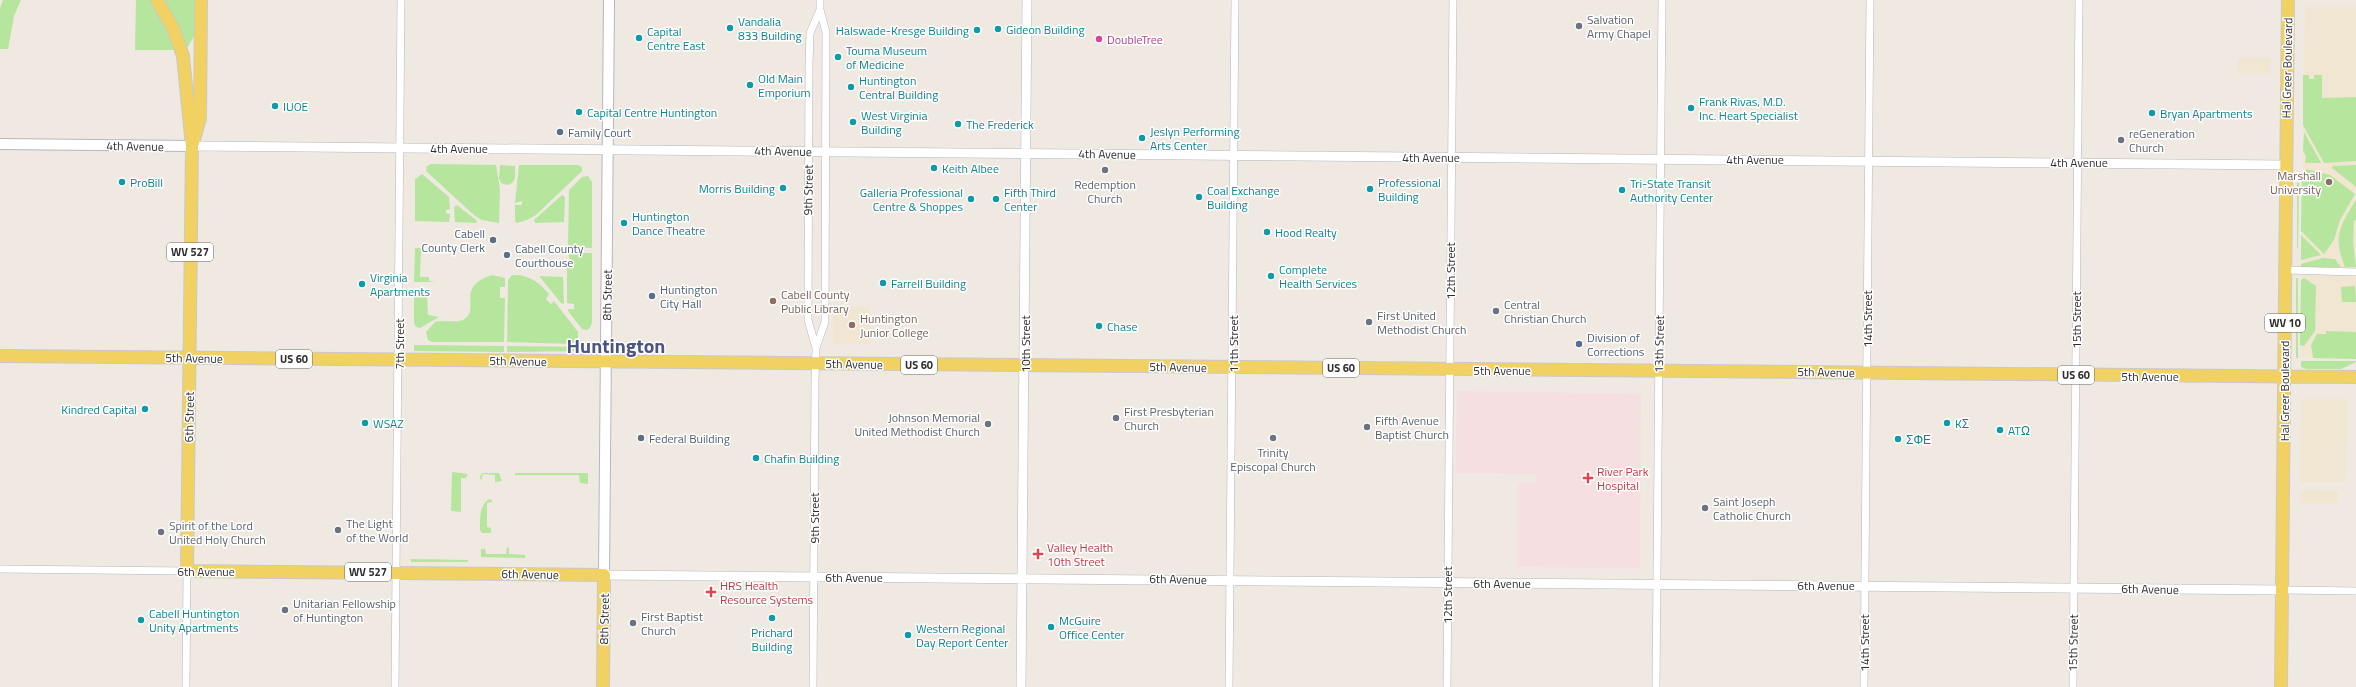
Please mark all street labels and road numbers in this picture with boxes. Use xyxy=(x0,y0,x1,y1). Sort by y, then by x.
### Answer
street label: Hal Greer Boulevard xyxy=(2277,17,2297,119)
street label: 4th Avenue xyxy=(106,136,164,156)
street label: 4th Avenue xyxy=(430,139,488,158)
street label: 4th Avenue xyxy=(754,141,812,161)
street label: 4th Avenue xyxy=(1078,144,1136,164)
street label: 4th Avenue xyxy=(1402,148,1460,167)
street label: 4th Avenue xyxy=(1726,150,1784,169)
street label: 4th Avenue xyxy=(2050,153,2108,172)
street label: 9th Street xyxy=(798,164,818,216)
street label: 12th Street xyxy=(1441,241,1460,300)
road number: WV 527 xyxy=(167,243,213,261)
street label: 8th Street xyxy=(597,269,617,321)
street label: 14th Street xyxy=(1858,289,1877,348)
street label: 15th Street xyxy=(2067,290,2086,349)
street label: 10th Street xyxy=(1016,314,1035,373)
street label: 11th Street xyxy=(1224,314,1243,373)
street label: 13th Street xyxy=(1649,314,1669,373)
road number: WV 10 xyxy=(2265,314,2305,332)
street label: 7th Street xyxy=(390,318,409,369)
street label: Hal Greer Boulevard xyxy=(2275,341,2294,441)
street label: 5th Avenue xyxy=(165,348,223,368)
road number: US 60 xyxy=(276,350,312,368)
street label: 5th Avenue xyxy=(489,351,547,371)
street label: 5th Avenue xyxy=(825,354,883,374)
road number: US 60 xyxy=(901,356,937,374)
street label: 5th Avenue xyxy=(1149,357,1207,377)
road number: US 60 xyxy=(1323,359,1359,377)
street label: 5th Avenue xyxy=(1473,361,1531,380)
street label: 5th Avenue xyxy=(1797,362,1855,382)
road number: US 60 xyxy=(2058,366,2094,384)
street label: 5th Avenue xyxy=(2121,367,2179,386)
street label: 6th Street xyxy=(179,391,199,443)
street label: 9th Street xyxy=(805,492,824,543)
street label: 6th Avenue xyxy=(177,562,235,581)
road number: WV 527 xyxy=(345,563,391,581)
street label: 6th Avenue xyxy=(501,564,559,584)
street label: 12th Street xyxy=(1438,565,1457,624)
street label: 6th Avenue xyxy=(825,568,883,587)
street label: 6th Avenue xyxy=(1149,569,1207,589)
street label: 6th Avenue xyxy=(1473,574,1531,593)
street label: 6th Avenue xyxy=(1797,576,1855,595)
street label: 6th Avenue xyxy=(2121,579,2179,599)
street label: 8th Street xyxy=(594,593,614,645)
street label: 14th Street xyxy=(1855,613,1874,672)
street label: 15th Street xyxy=(2063,613,2083,672)

